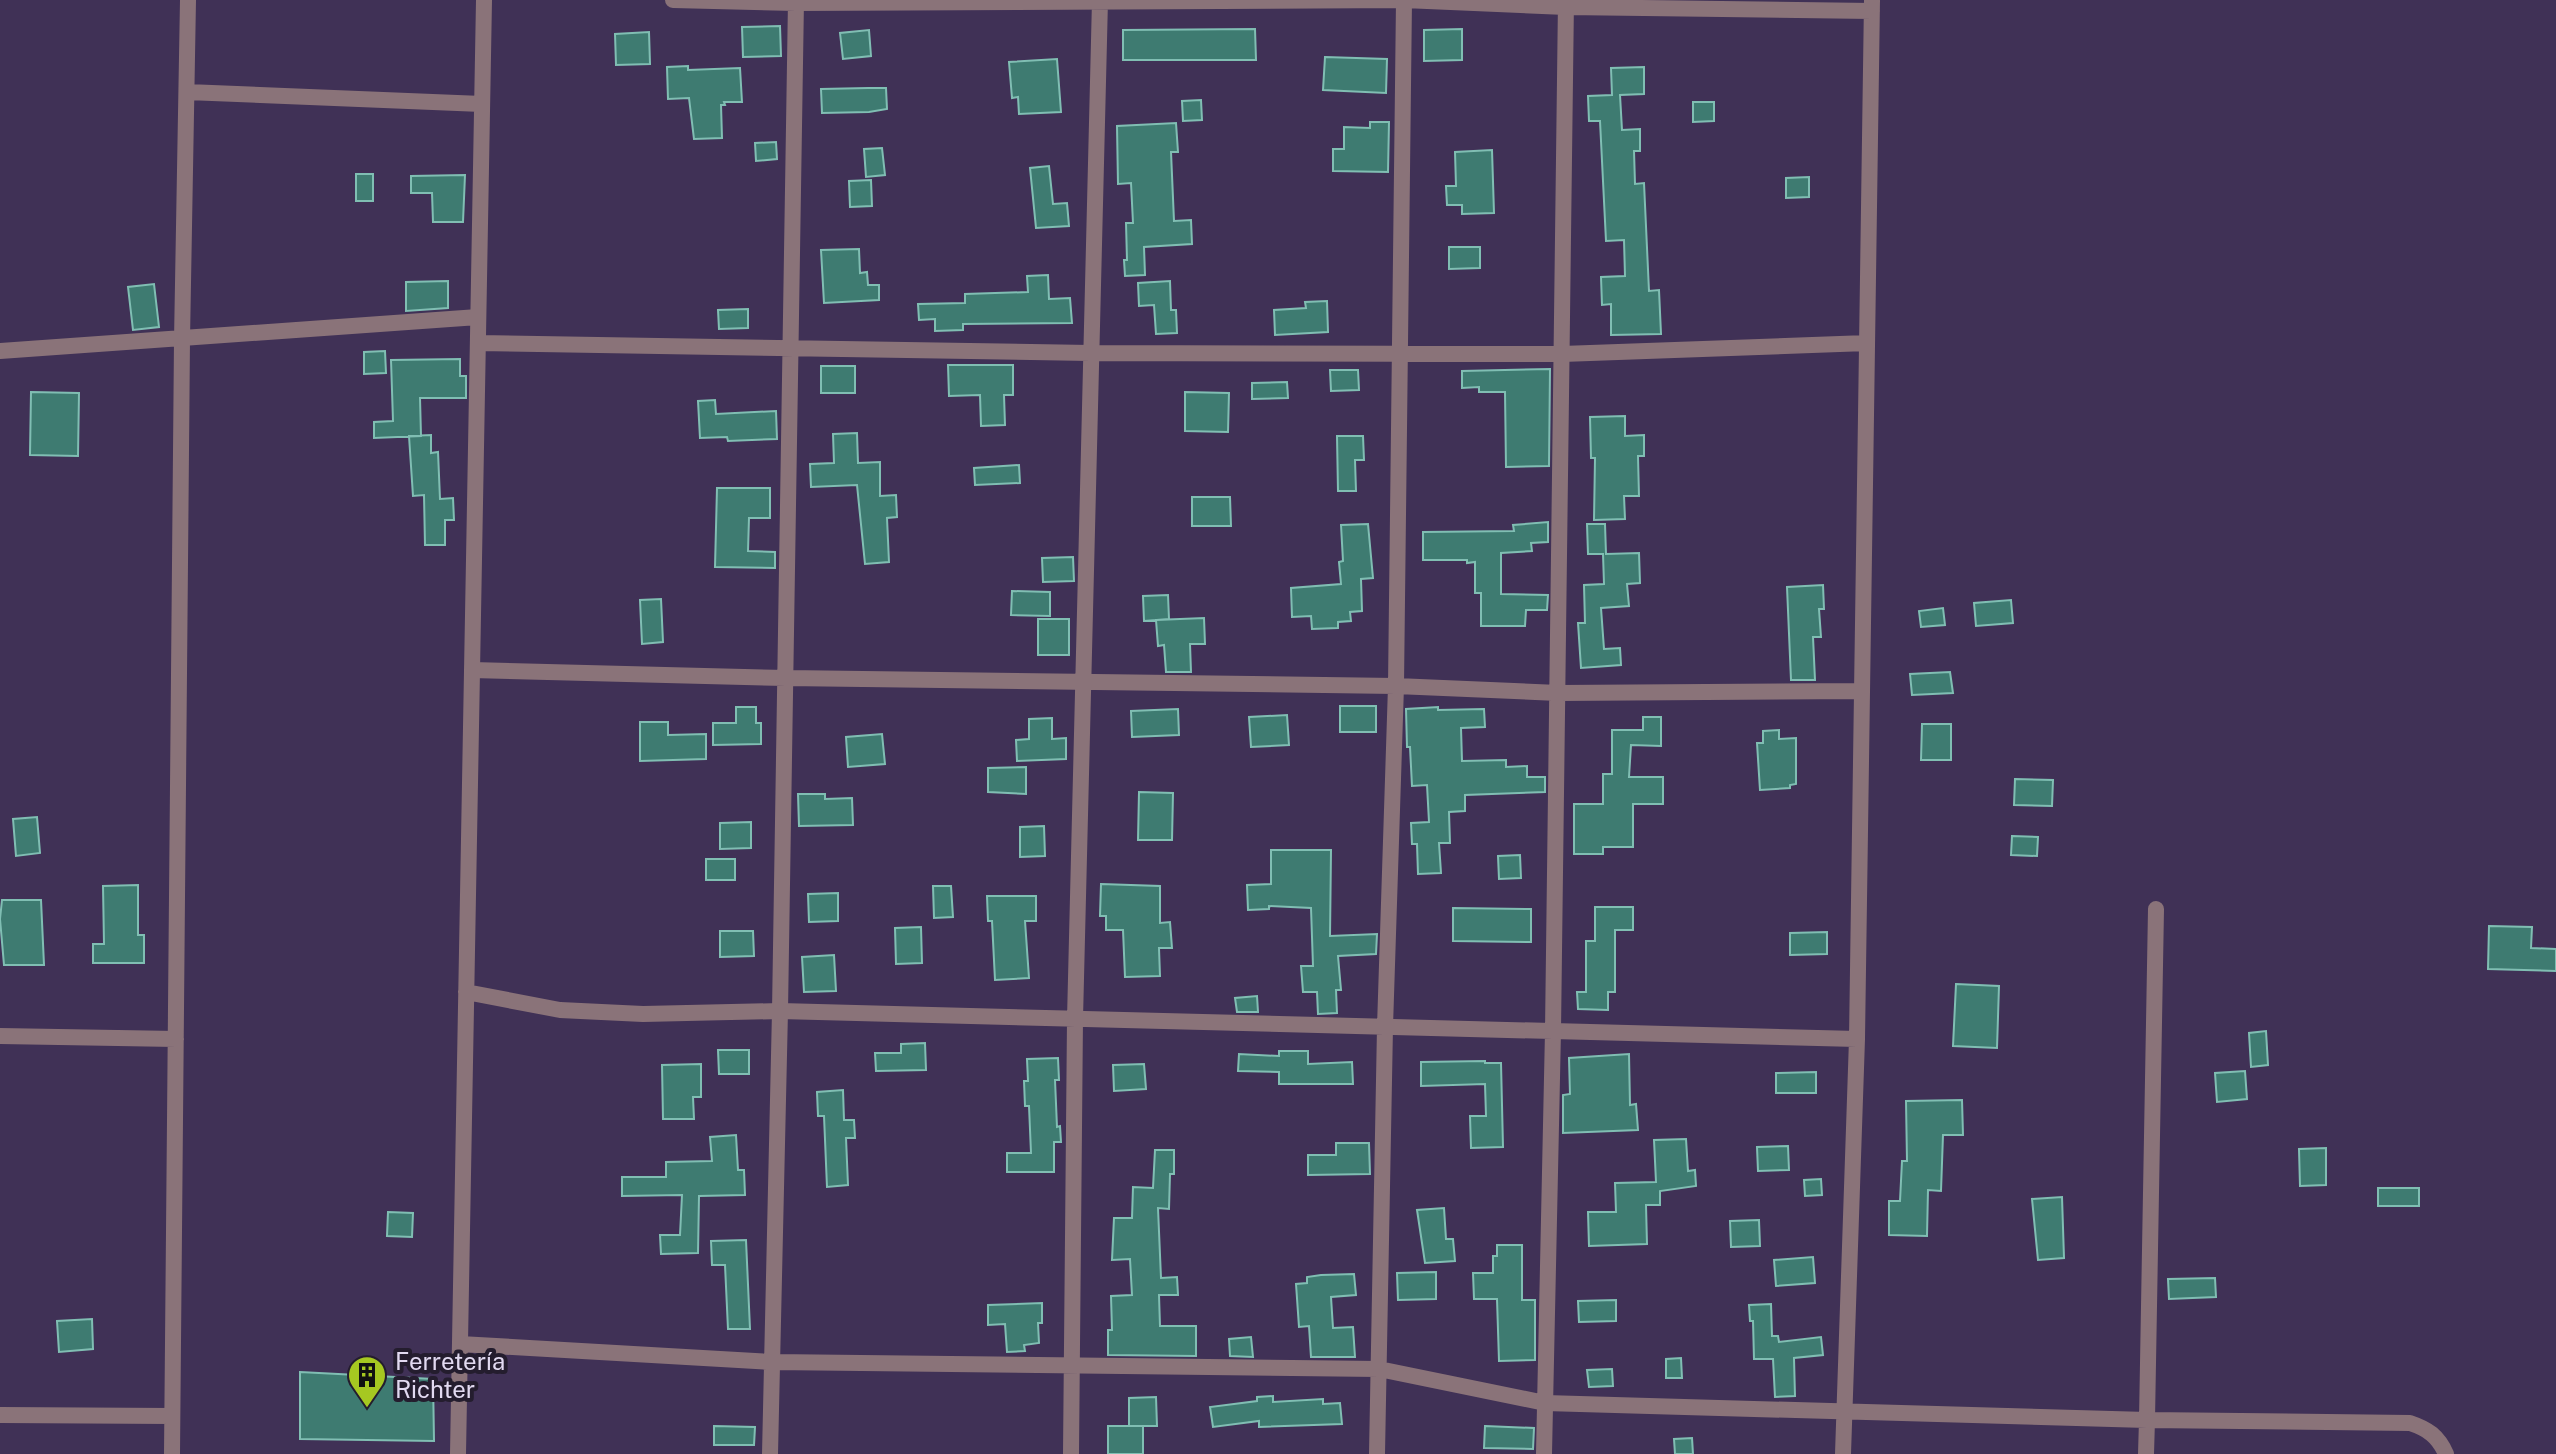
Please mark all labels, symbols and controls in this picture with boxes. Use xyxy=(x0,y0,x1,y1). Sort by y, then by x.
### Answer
place label: Ferretería Richter xyxy=(395,1347,505,1403)
building icon: Ferretería Richter xyxy=(346,1354,388,1409)

